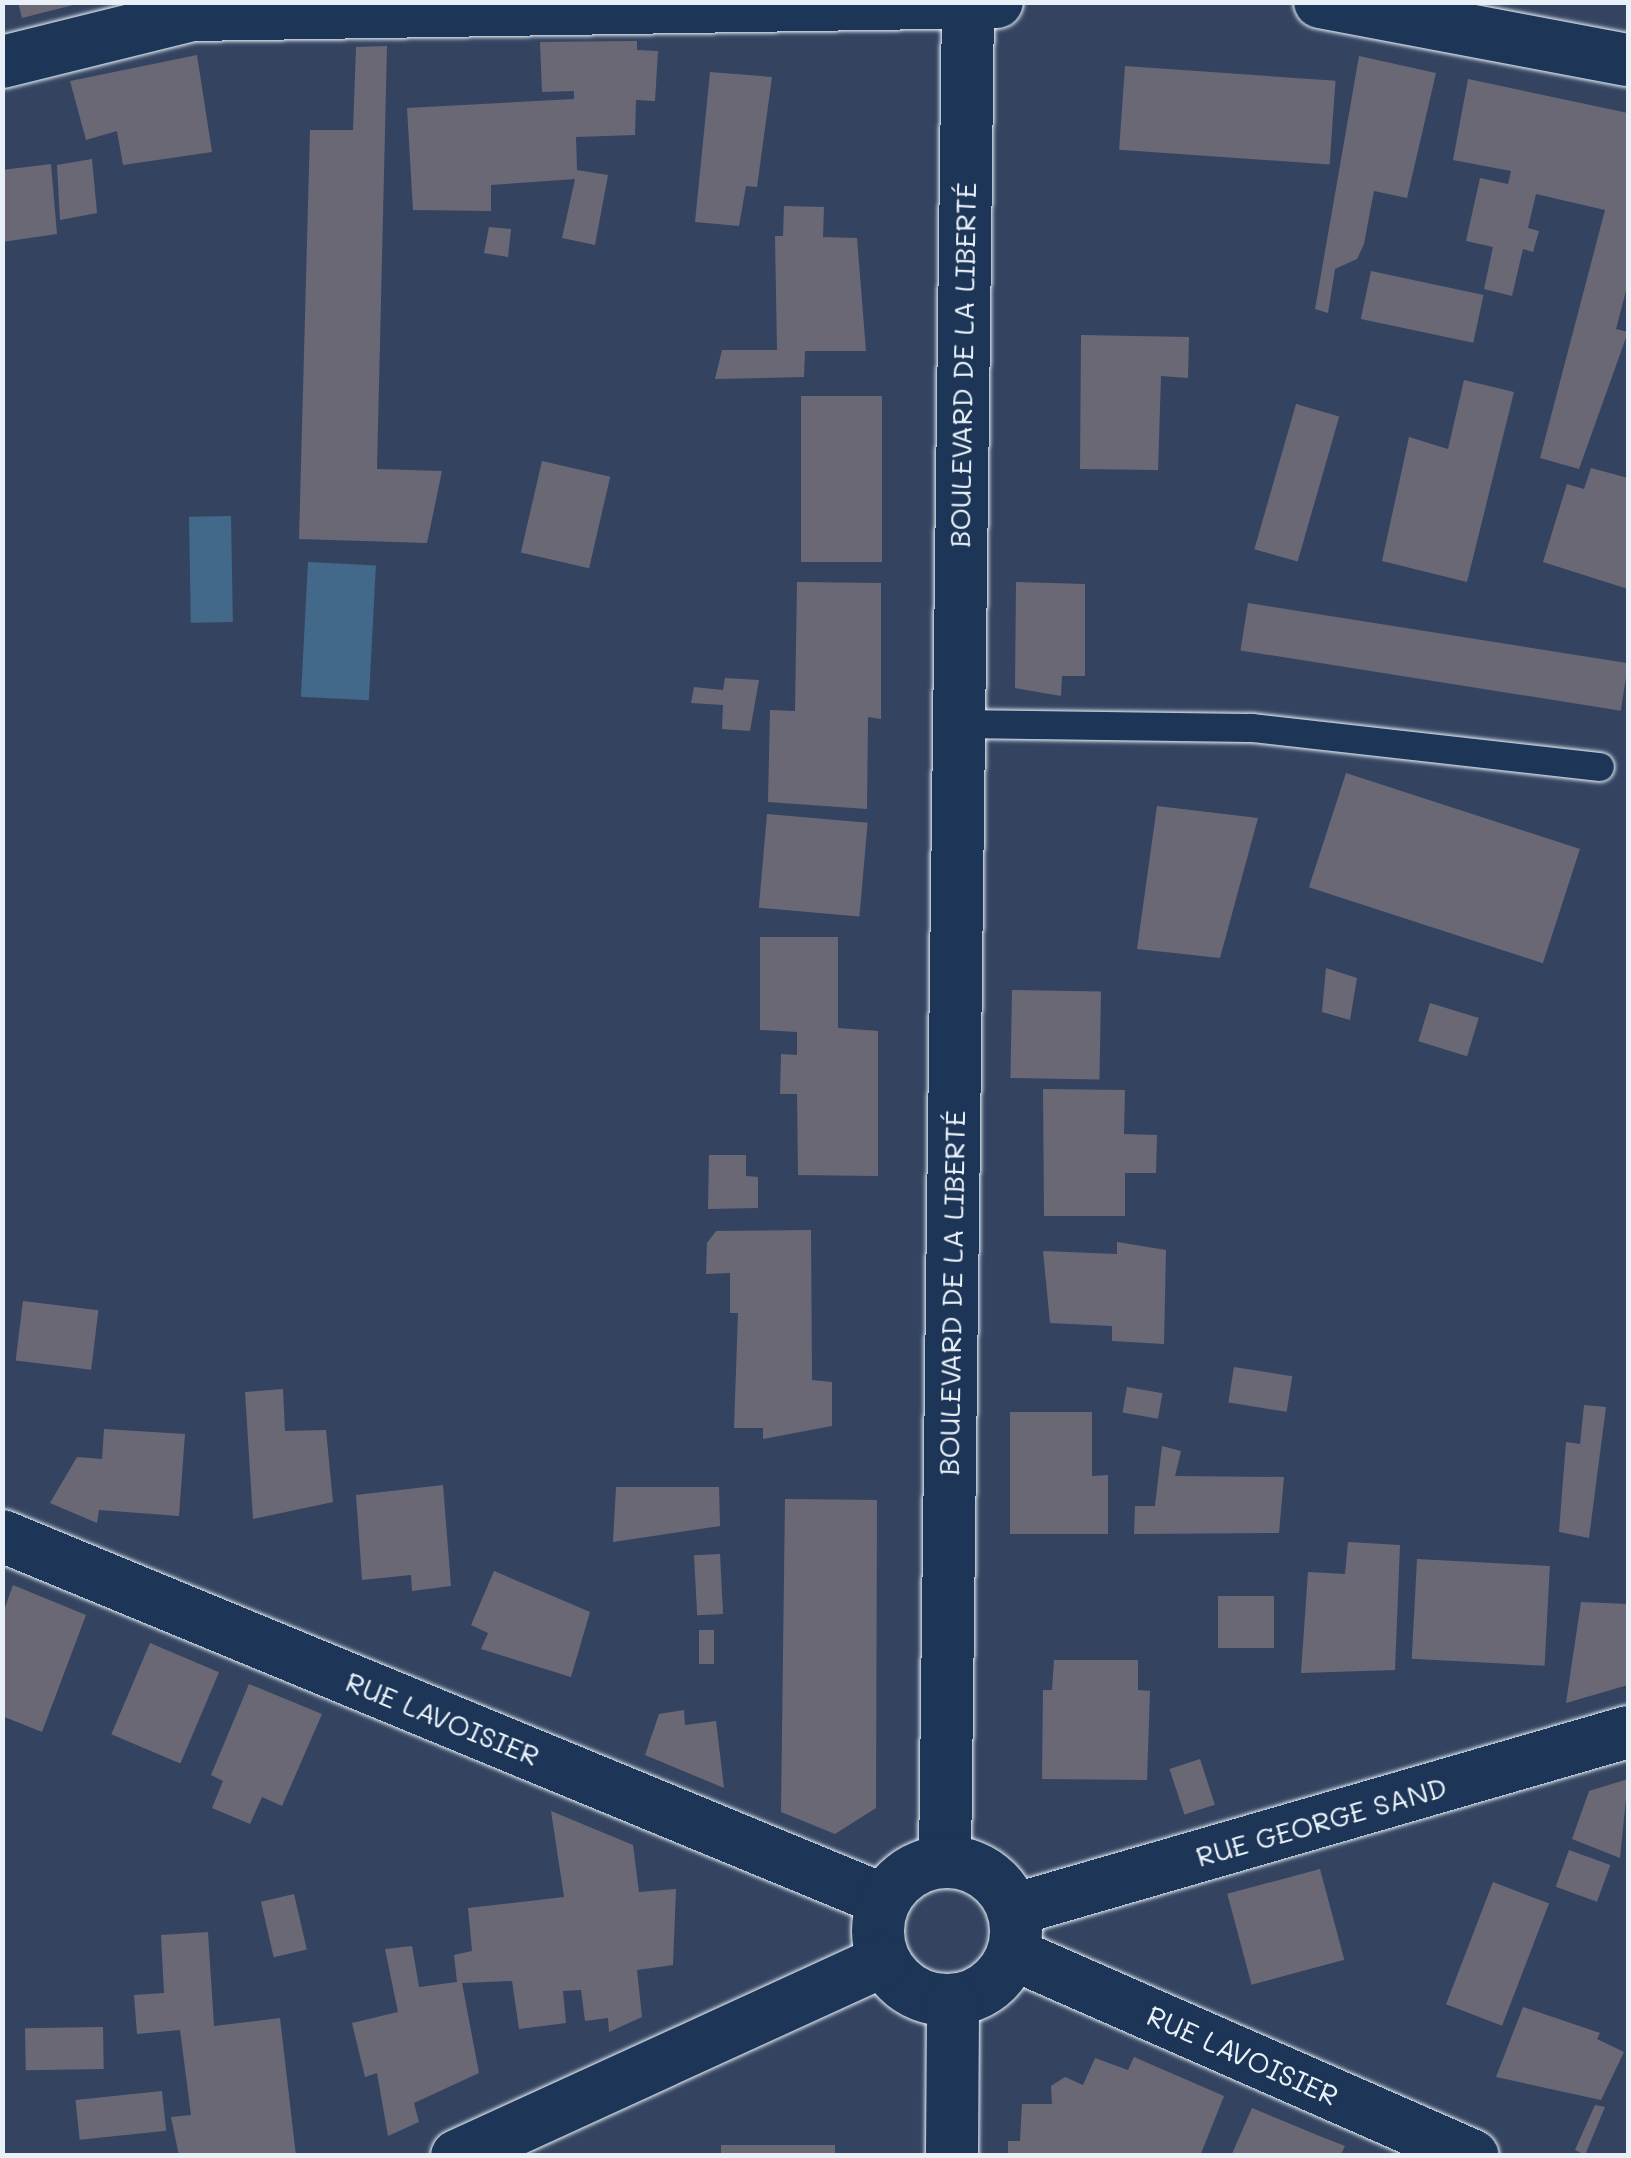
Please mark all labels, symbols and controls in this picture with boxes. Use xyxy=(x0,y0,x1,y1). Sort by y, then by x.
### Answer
street label: BOULEVARD DE LA LIBERTÉ xyxy=(942,182,982,548)
street label: BOULEVARD DE LA LIBERTÉ xyxy=(931,1110,971,1476)
street label: RUE LAVOISIER xyxy=(341,1664,545,1772)
street label: RUE GEORGE SAND xyxy=(1192,1769,1450,1873)
street label: RUE LAVOISIER xyxy=(1142,1998,1344,2112)

